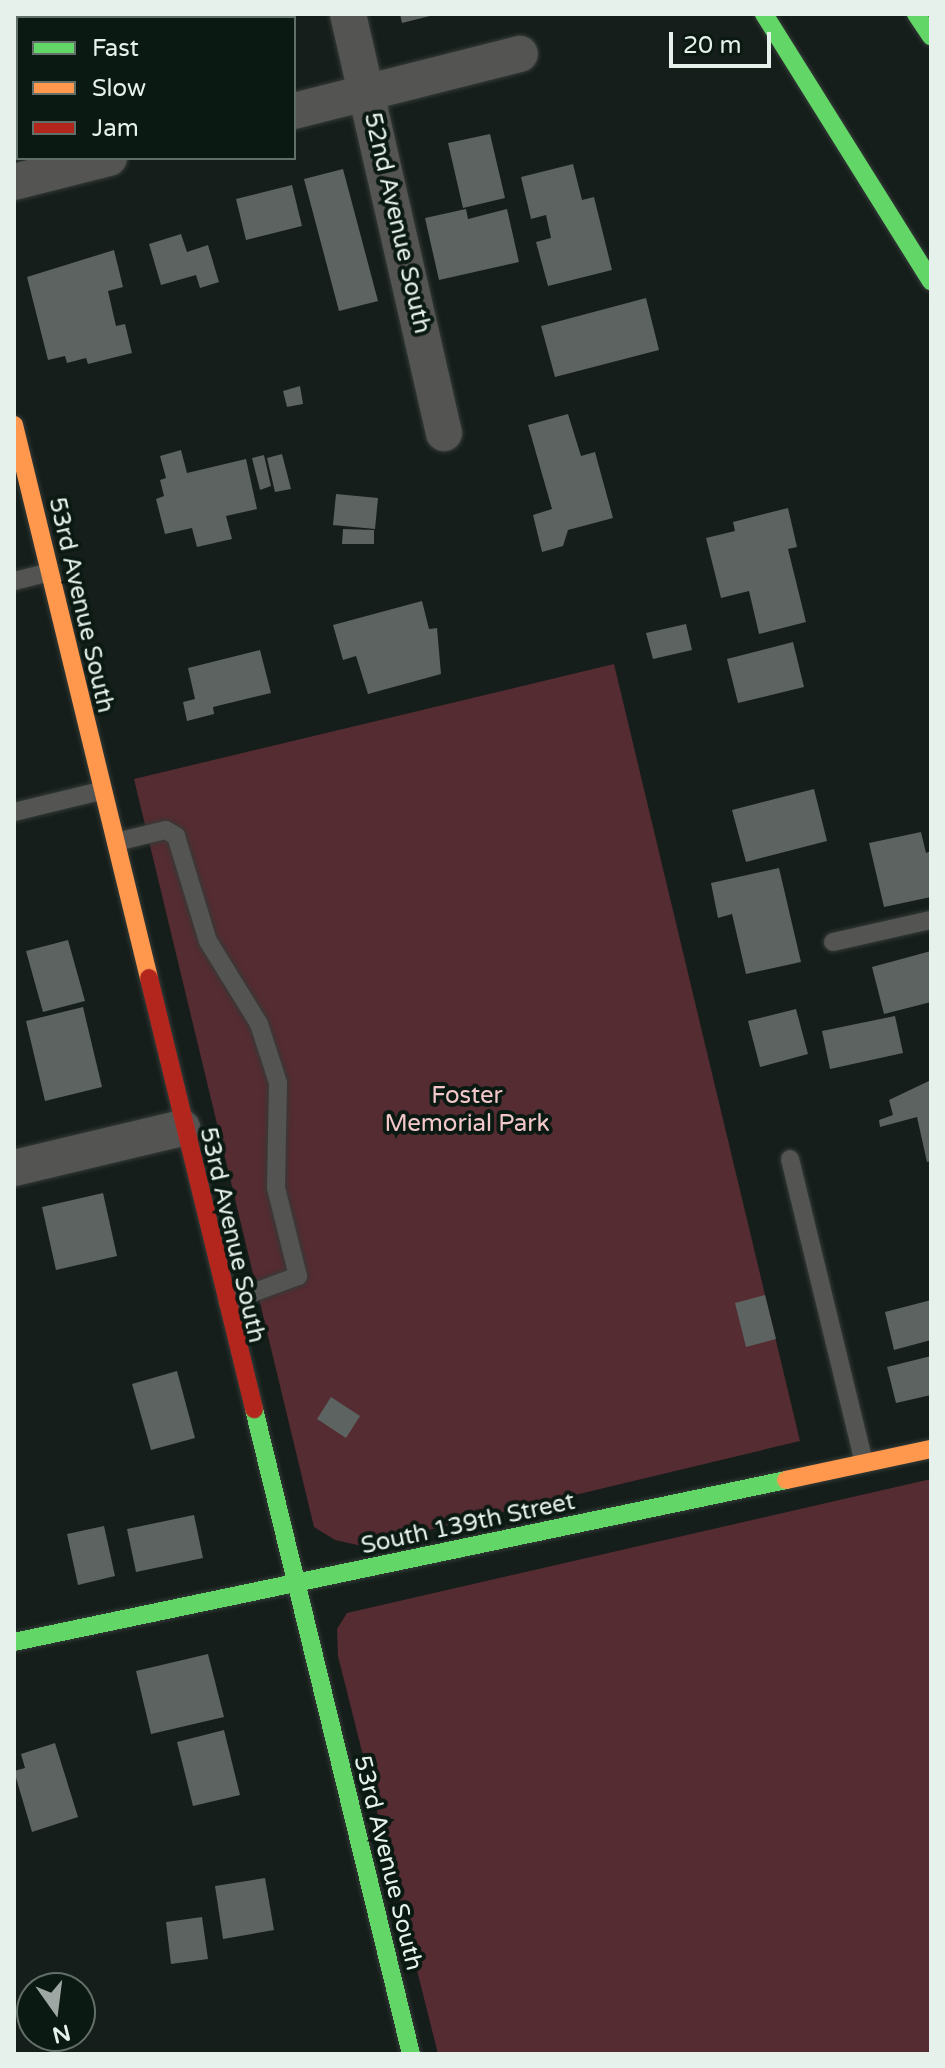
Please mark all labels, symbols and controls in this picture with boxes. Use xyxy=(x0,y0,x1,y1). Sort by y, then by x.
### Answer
legend xyxy=(16,16,296,160)
scale bar xyxy=(673,16,775,66)
text: 20 m xyxy=(683,31,741,60)
text: Fast xyxy=(92,34,139,63)
text: Slow xyxy=(92,74,146,103)
street label: 52nd Avenue South xyxy=(358,110,436,336)
text: Jam xyxy=(92,114,139,143)
street label: 53rd Avenue South xyxy=(42,494,120,716)
park label: Foster Memorial Park xyxy=(384,1082,550,1138)
street label: 53rd Avenue South xyxy=(193,1124,271,1346)
street label: South 139th Street xyxy=(358,1487,578,1561)
street label: 53rd Avenue South xyxy=(347,1753,429,1973)
north arrow xyxy=(16,1972,96,2052)
text: N xyxy=(50,2019,73,2048)

